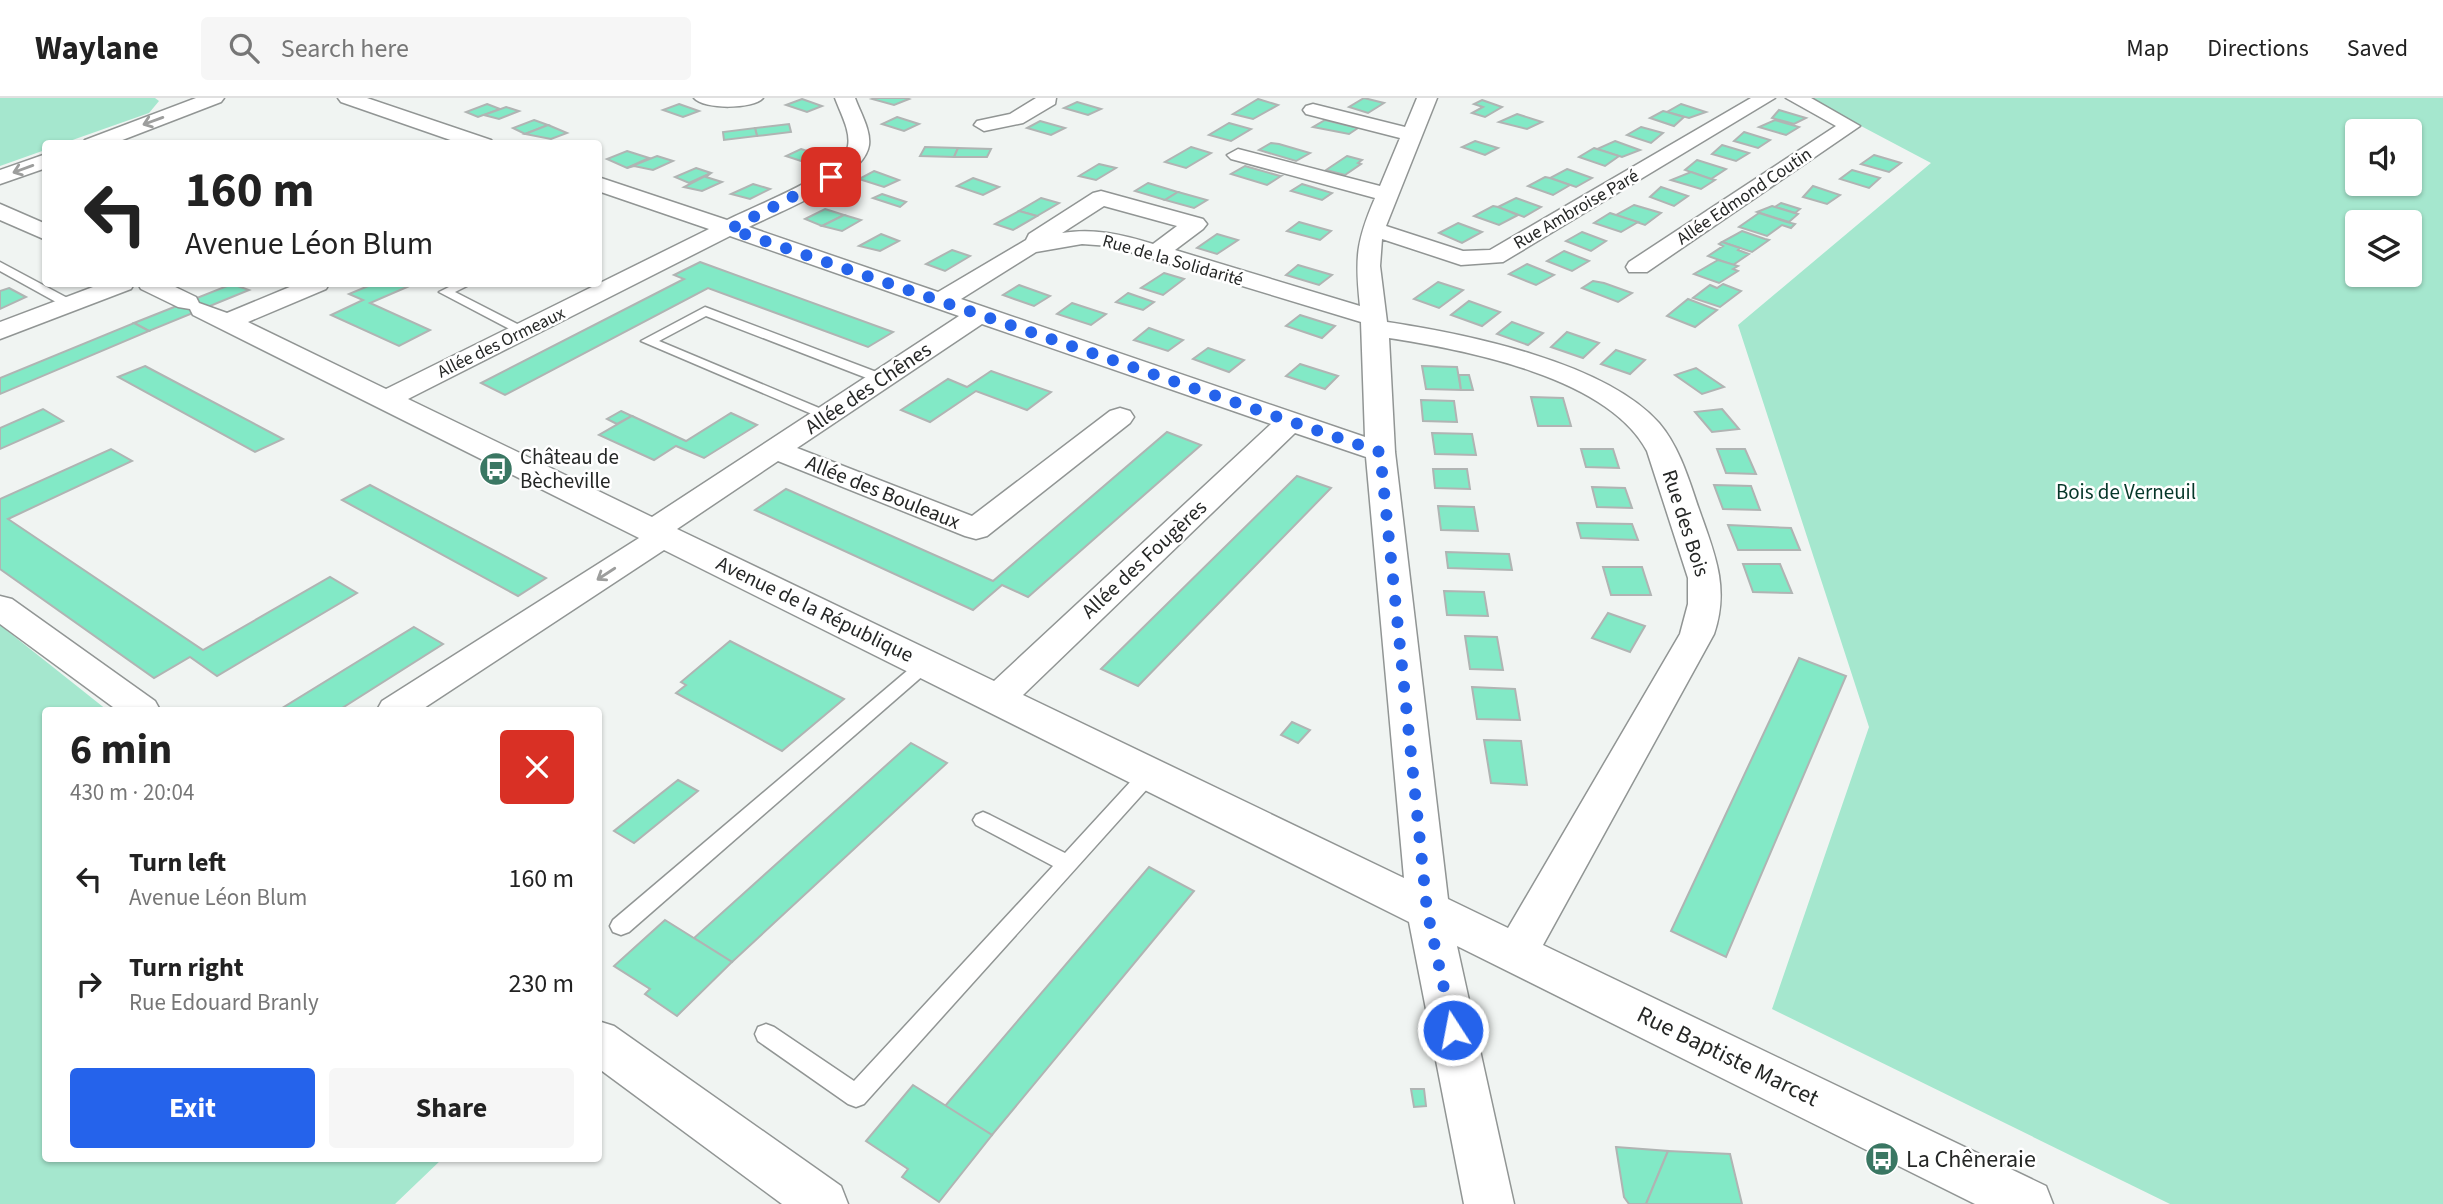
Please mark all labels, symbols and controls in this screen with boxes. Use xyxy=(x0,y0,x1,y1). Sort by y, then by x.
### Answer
search box xyxy=(201,17,691,80)
text: Waylane xyxy=(35,25,159,72)
icon: search xyxy=(225,29,263,67)
text: Search here xyxy=(281,30,409,67)
text: Map xyxy=(2126,31,2169,66)
text: Directions xyxy=(2207,31,2309,66)
text: Saved xyxy=(2347,31,2408,66)
one-way arrow xyxy=(143,116,165,128)
map controls xyxy=(2345,119,2422,287)
button: sound xyxy=(2345,119,2422,196)
street label: Allée Edmond Coutin xyxy=(1672,142,1817,251)
pin xyxy=(801,147,861,207)
text: 160 m xyxy=(185,156,314,226)
icon: arrive xyxy=(812,158,850,196)
street label: Rue Ambroise Paré xyxy=(1509,163,1644,256)
one-way arrow xyxy=(12,164,34,176)
icon: left xyxy=(70,168,161,259)
button: layers xyxy=(2345,210,2422,287)
text: Avenue Léon Blum xyxy=(185,221,433,267)
street label: Rue de la Solidarité xyxy=(1100,228,1246,293)
street label: Allée des Ormeaux xyxy=(433,301,569,384)
street label: Allée des Chênes xyxy=(799,334,937,441)
place label: Château de Bècheville xyxy=(520,442,619,496)
street label: Allée des Bouleaux xyxy=(801,447,965,537)
bus stop icon: Château de Bècheville xyxy=(477,450,515,488)
street label: Rue des Bois xyxy=(1655,466,1717,580)
park label: Bois de Verneuil xyxy=(2056,477,2196,507)
street label: Allée des Fougères xyxy=(1074,493,1214,625)
street label: Avenue de la République xyxy=(711,548,919,670)
one-way arrow xyxy=(597,567,617,581)
text: 6 min xyxy=(70,720,172,780)
button: close xyxy=(500,730,574,804)
text: 430 m · 20:04 xyxy=(70,776,194,809)
text: Turn left xyxy=(129,844,226,881)
icon: left xyxy=(70,860,108,898)
text: 160 m xyxy=(508,860,574,897)
text: Avenue Léon Blum xyxy=(129,881,307,914)
text: Turn right xyxy=(129,949,244,986)
icon: right xyxy=(70,965,108,1003)
text: 230 m xyxy=(508,965,574,1002)
text: Rue Edouard Branly xyxy=(129,986,319,1019)
position arrow xyxy=(1416,993,1490,1067)
street label: Rue Baptiste Marcet xyxy=(1631,997,1825,1116)
button: Exit xyxy=(70,1068,315,1148)
button: Share xyxy=(329,1068,574,1148)
bus stop icon: La Chêneraie xyxy=(1863,1140,1901,1178)
place label: La Chêneraie xyxy=(1906,1142,2036,1177)

